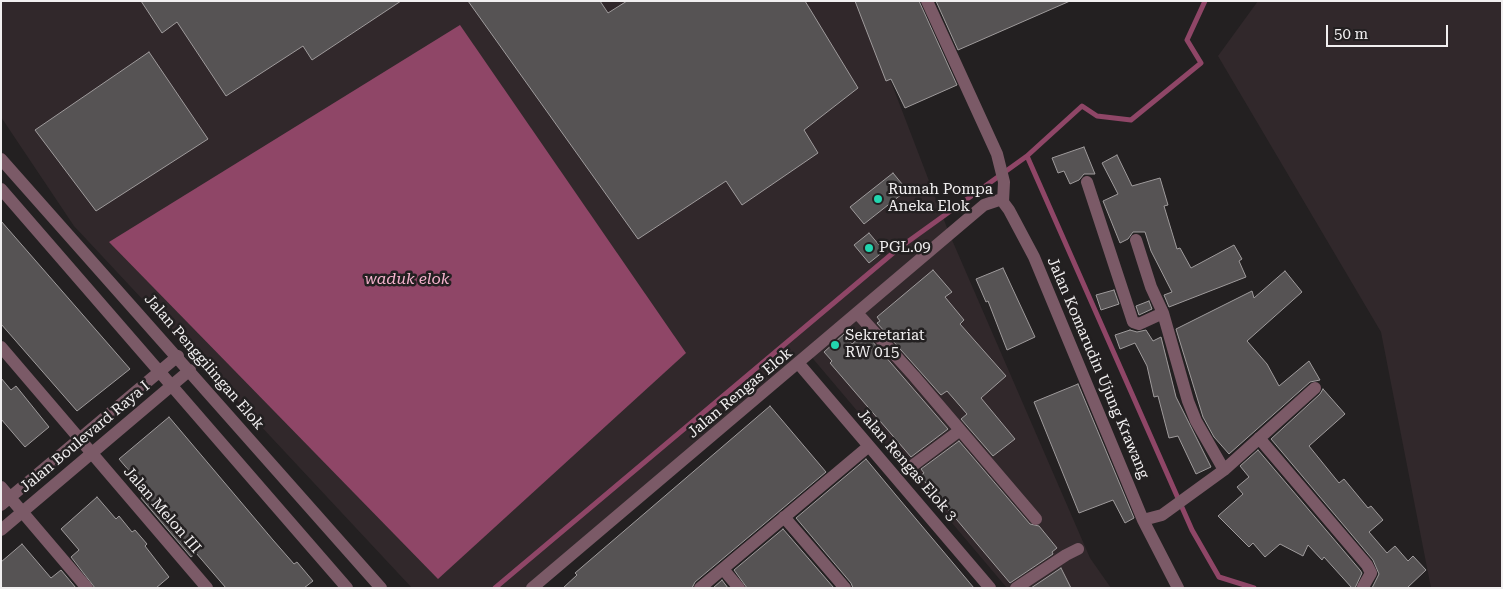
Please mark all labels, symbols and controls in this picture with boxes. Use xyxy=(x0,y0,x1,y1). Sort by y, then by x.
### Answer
scale bar xyxy=(1328,15,1450,47)
text: 50 m xyxy=(1334,25,1368,43)
place label: Rumah Pompa Aneka Elok xyxy=(888,181,993,216)
marker: Rumah Pompa Aneka Elok xyxy=(872,193,884,205)
place label: PGL.09 xyxy=(879,239,931,257)
marker: PGL.09 xyxy=(863,242,875,254)
street label: Jalan Komarudin Ujung Krawang xyxy=(1043,255,1153,481)
water label: waduk elok xyxy=(364,269,450,289)
street label: Jalan Penggilingan Elok xyxy=(140,291,268,433)
place label: Sekretariat RW 015 xyxy=(845,327,925,362)
marker: Sekretariat RW 015 xyxy=(829,339,841,351)
street label: Jalan Rengas Elok xyxy=(684,344,796,442)
street label: Jalan Boulevard Raya I xyxy=(16,377,154,497)
street label: Jalan Rengas Elok 3 xyxy=(853,405,961,525)
street label: Jalan Melon III xyxy=(119,463,205,557)

